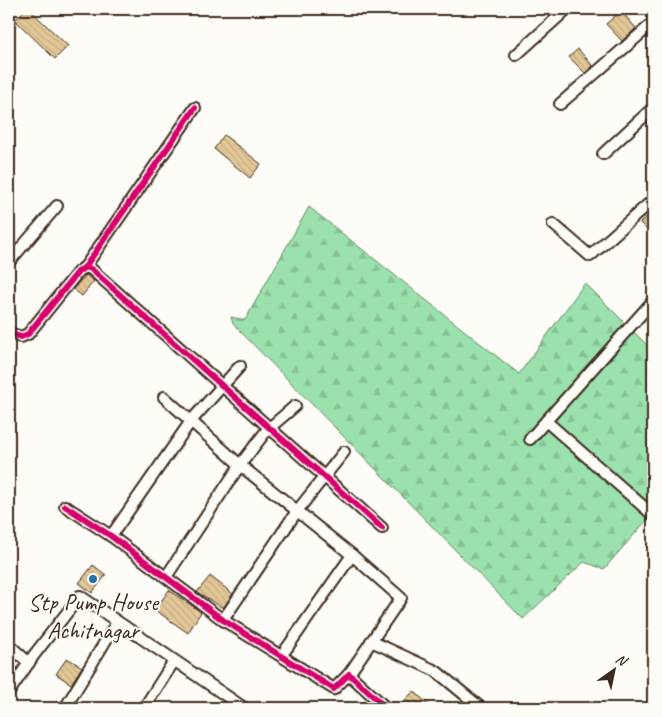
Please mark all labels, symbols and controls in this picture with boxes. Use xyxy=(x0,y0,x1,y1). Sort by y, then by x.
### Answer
marker: Stp Pump House Achitnagar xyxy=(87,573,99,585)
place label: Stp Pump House Achitnagar xyxy=(28,587,160,645)
north arrow xyxy=(590,644,640,694)
text: N xyxy=(613,650,631,670)

